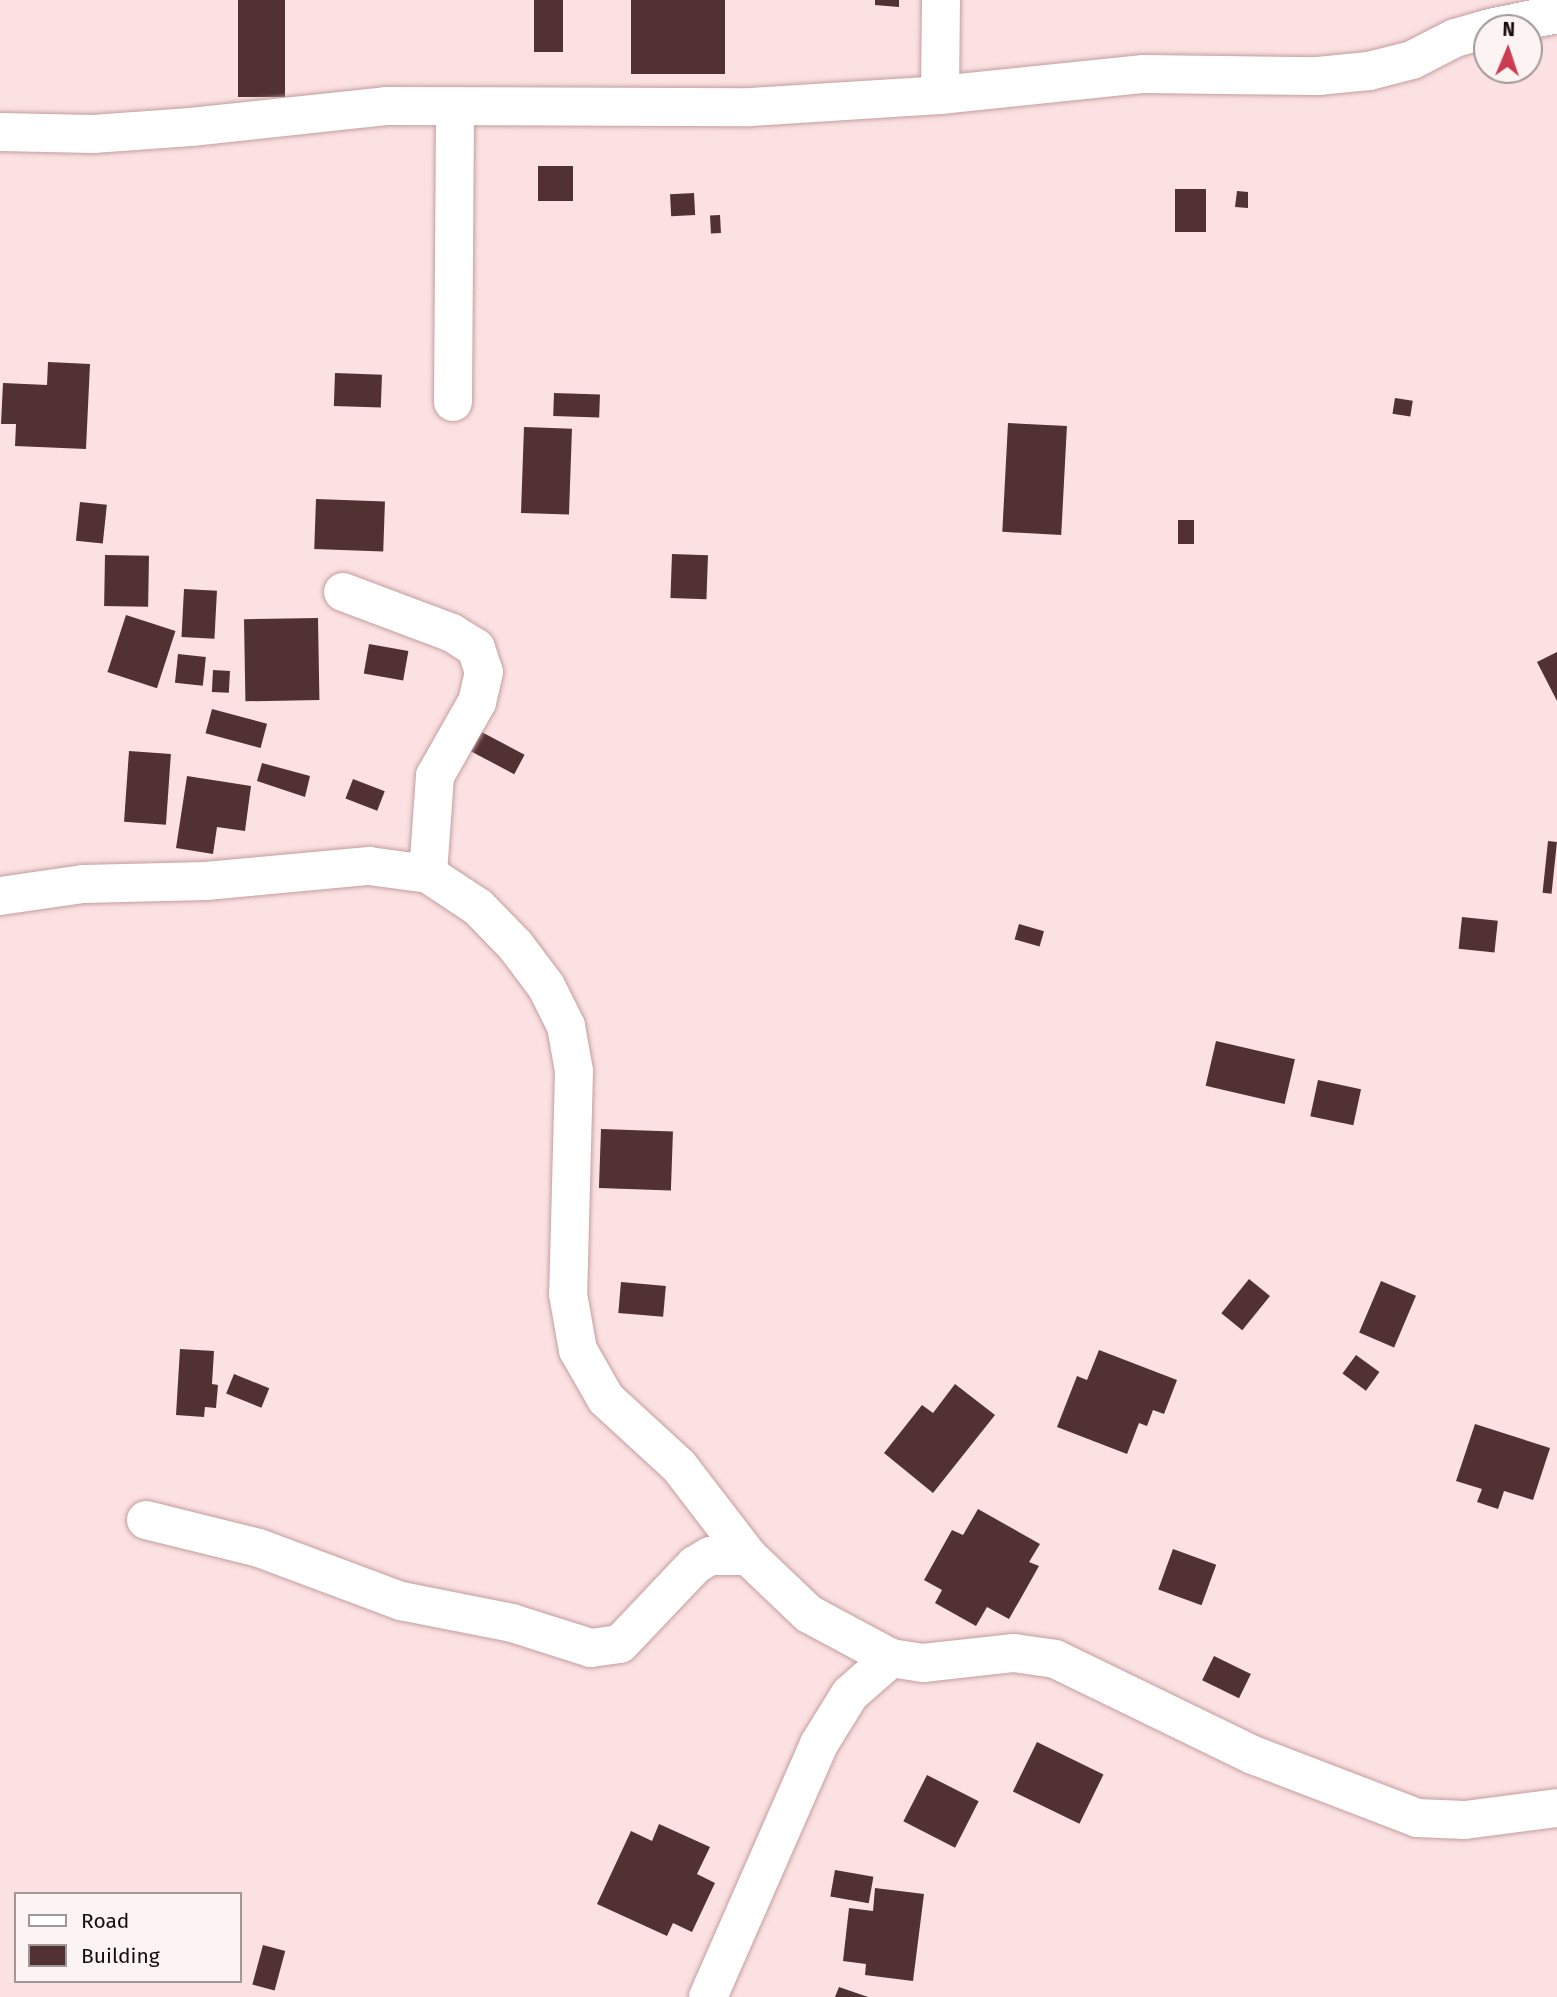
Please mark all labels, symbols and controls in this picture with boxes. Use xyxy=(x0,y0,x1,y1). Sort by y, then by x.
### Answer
north arrow xyxy=(1473,14,1543,84)
text: N xyxy=(1502,18,1515,41)
legend xyxy=(14,1892,242,1983)
text: Road xyxy=(81,1908,129,1934)
text: Building xyxy=(81,1943,160,1969)

